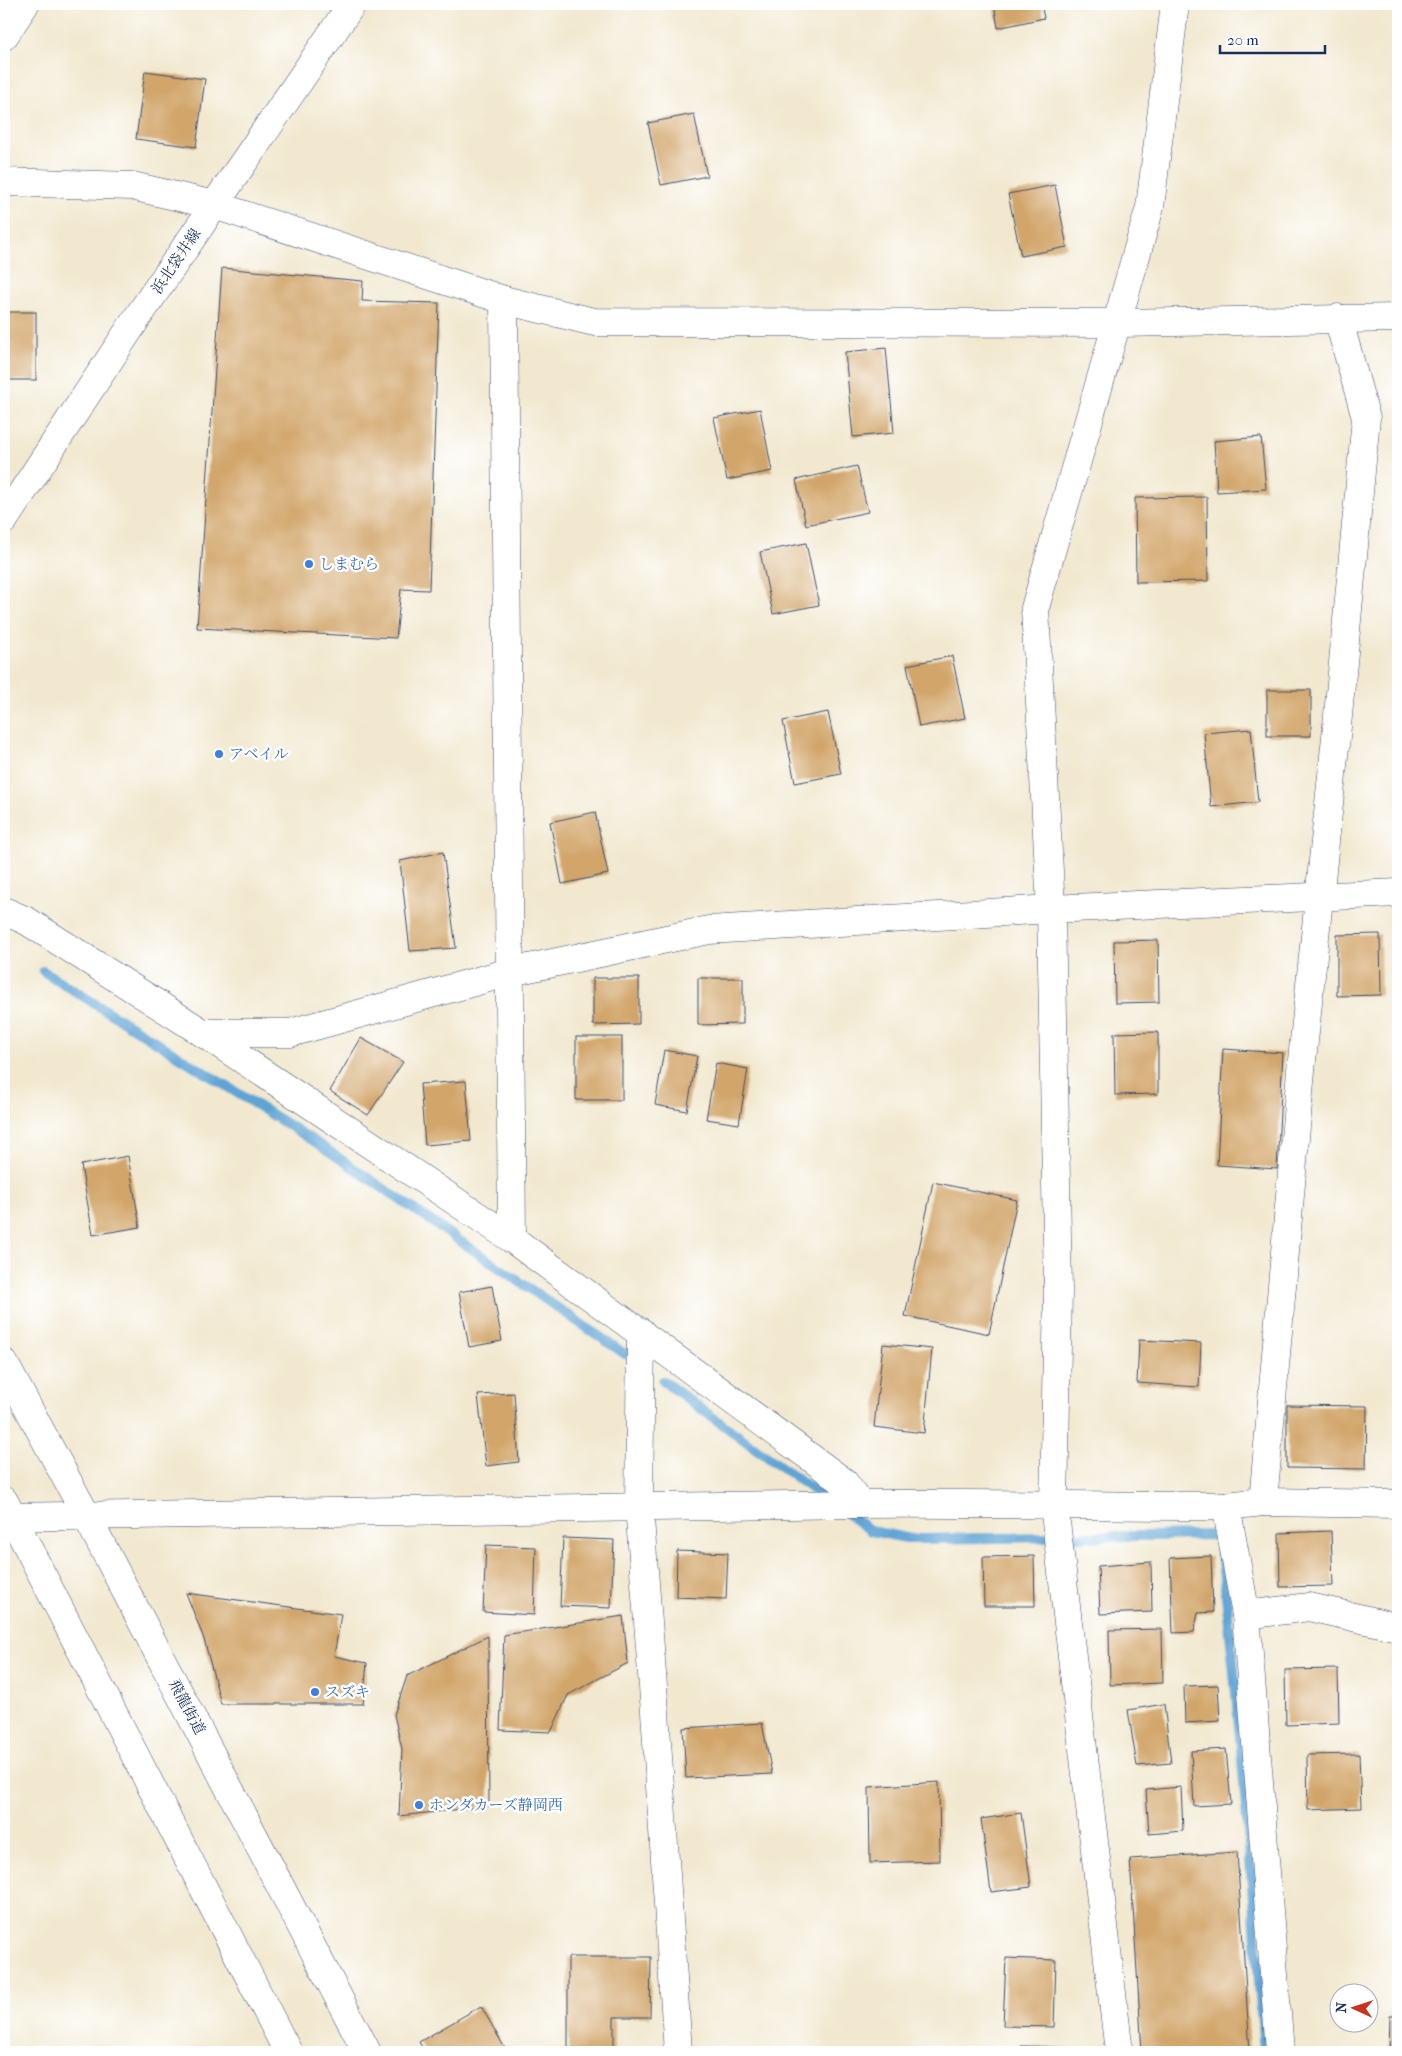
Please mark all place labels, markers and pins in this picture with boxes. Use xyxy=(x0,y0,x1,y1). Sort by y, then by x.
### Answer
place label: しまむら xyxy=(319,555,379,573)
marker: しまむら xyxy=(303,558,315,570)
place label: アベイル xyxy=(229,745,288,763)
marker: アベイル xyxy=(213,748,225,760)
place label: スズキ xyxy=(325,1683,370,1701)
marker: スズキ xyxy=(309,1686,321,1698)
place label: ホンダカーズ静岡西 xyxy=(429,1796,563,1814)
marker: ホンダカーズ静岡西 xyxy=(413,1799,425,1811)

